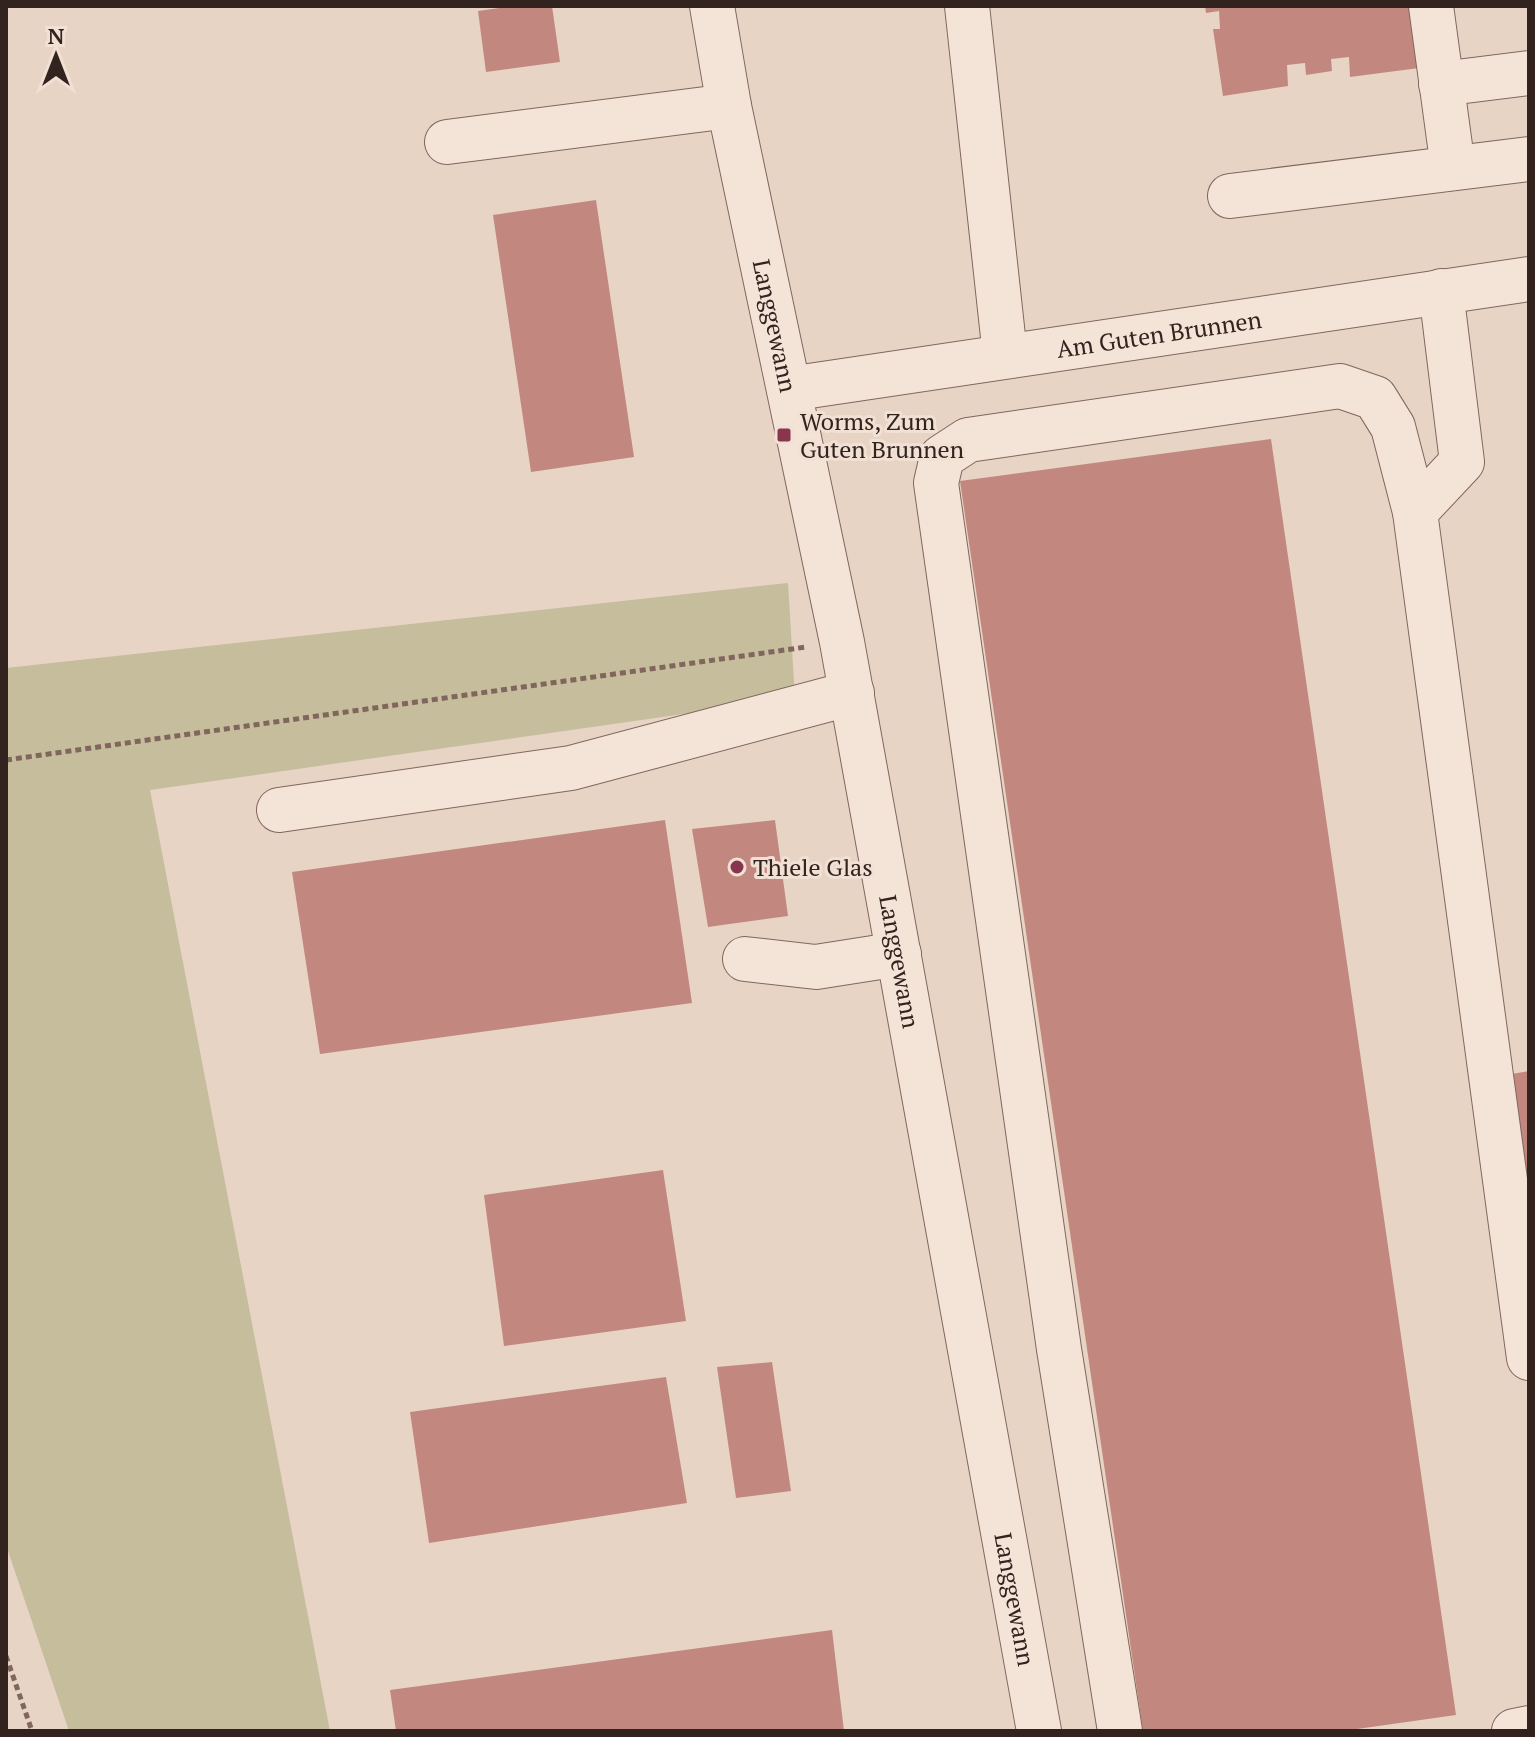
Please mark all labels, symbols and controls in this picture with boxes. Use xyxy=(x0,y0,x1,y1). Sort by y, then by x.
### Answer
north arrow xyxy=(16,16,96,96)
text: N xyxy=(48,21,65,50)
street label: Langgewann xyxy=(746,256,805,395)
street label: Am Guten Brunnen xyxy=(1054,303,1264,365)
place label: Worms, Zum Guten Brunnen xyxy=(800,405,964,465)
marker: Worms, Zum Guten Brunnen xyxy=(775,426,793,444)
place label: Thiele Glas xyxy=(753,851,873,883)
marker: Thiele Glas xyxy=(728,858,746,876)
street label: Langgewann xyxy=(872,892,928,1031)
street label: Langgewann xyxy=(987,1530,1043,1669)

